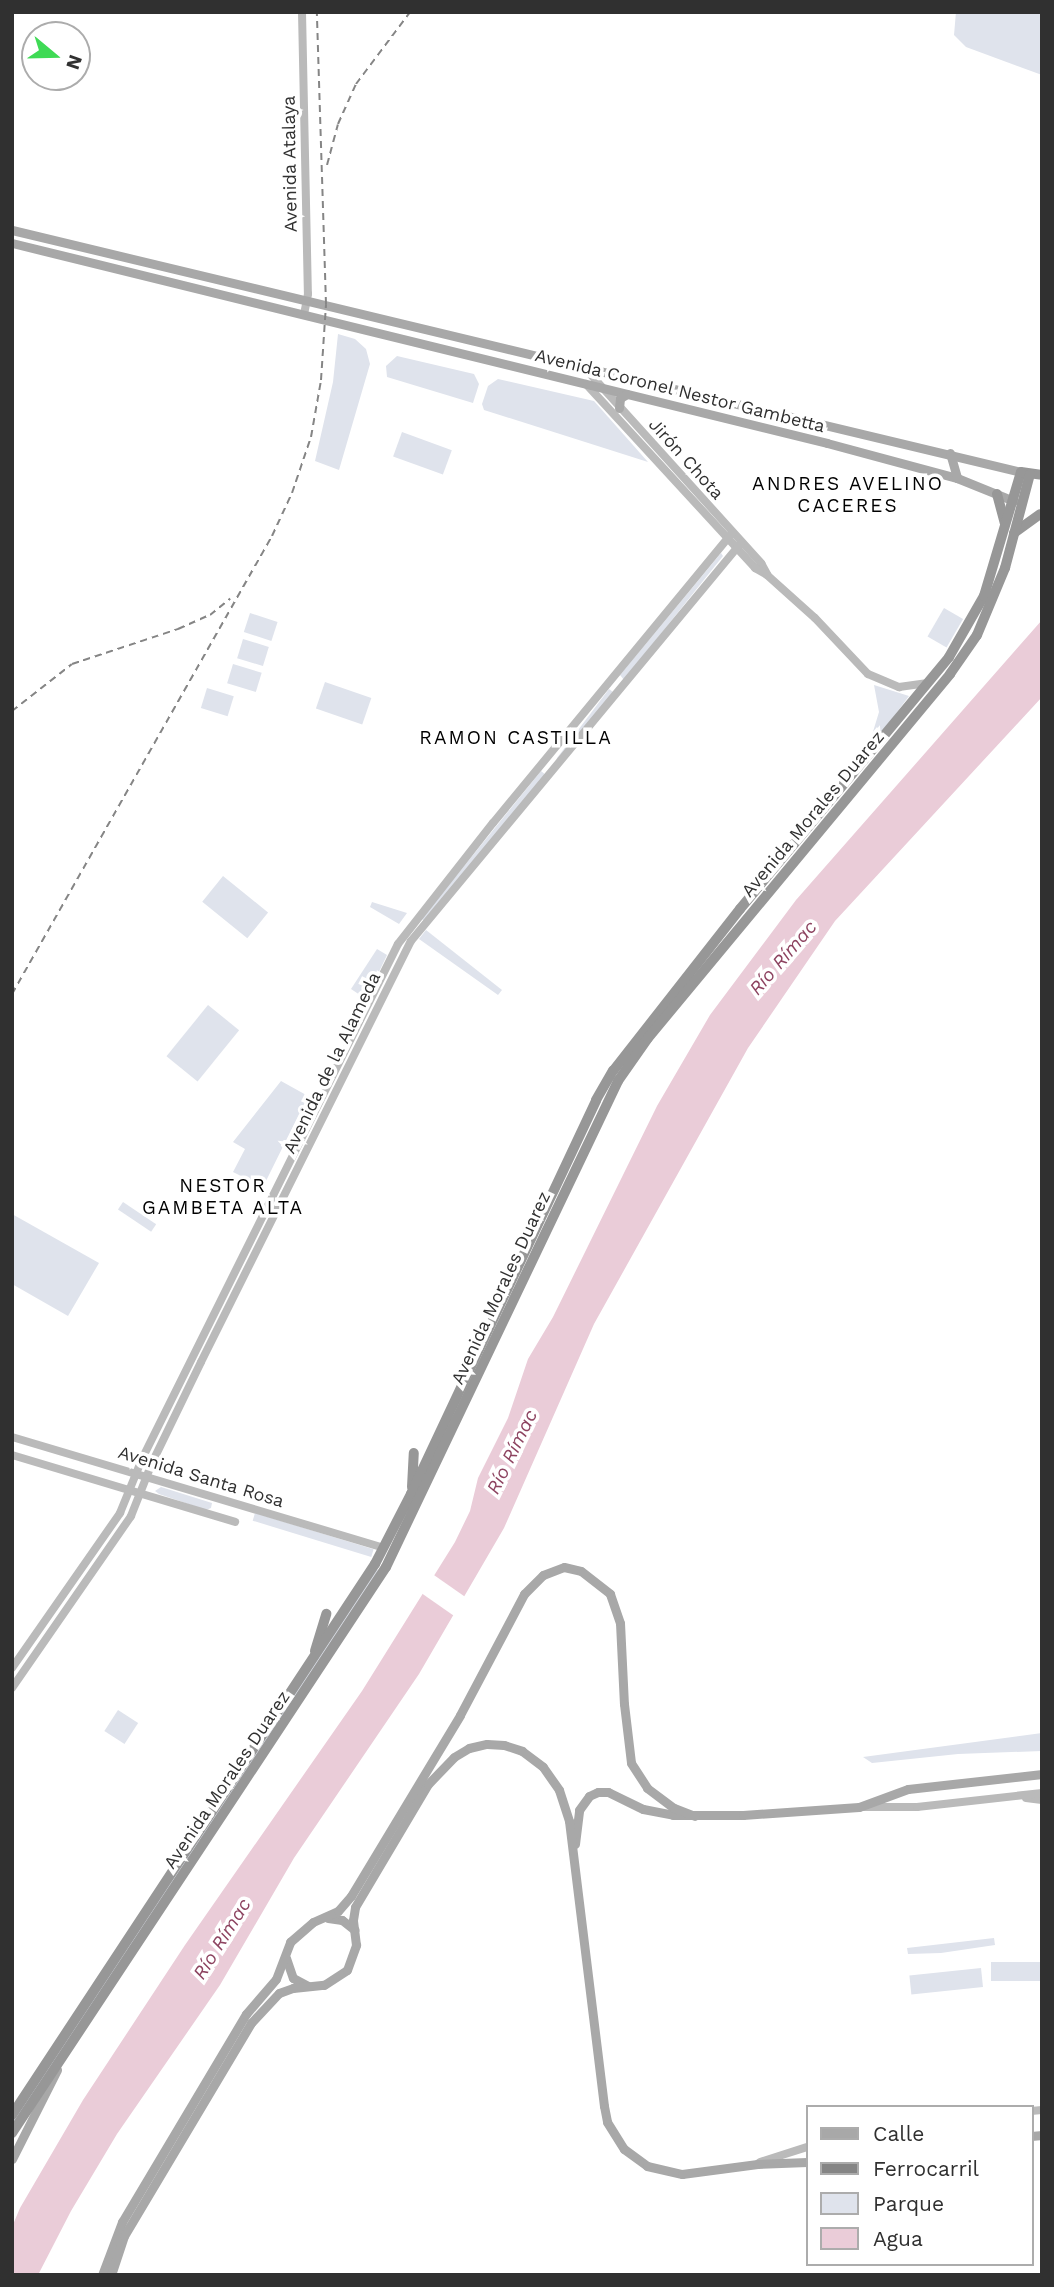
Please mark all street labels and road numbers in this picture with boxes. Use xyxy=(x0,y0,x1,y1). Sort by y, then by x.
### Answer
street label: Avenida Atalaya xyxy=(278,95,302,233)
street label: Avenida Coronel Nestor Gambetta xyxy=(532,344,828,438)
street label: Jirón Chota xyxy=(644,414,728,504)
street label: Avenida Morales Duarez xyxy=(737,726,889,902)
street label: Avenida de la Alameda xyxy=(278,968,386,1158)
street label: Avenida Morales Duarez xyxy=(447,1188,555,1388)
street label: Avenida Santa Rosa xyxy=(115,1441,287,1513)
street label: Avenida Morales Duarez xyxy=(159,1687,295,1873)

